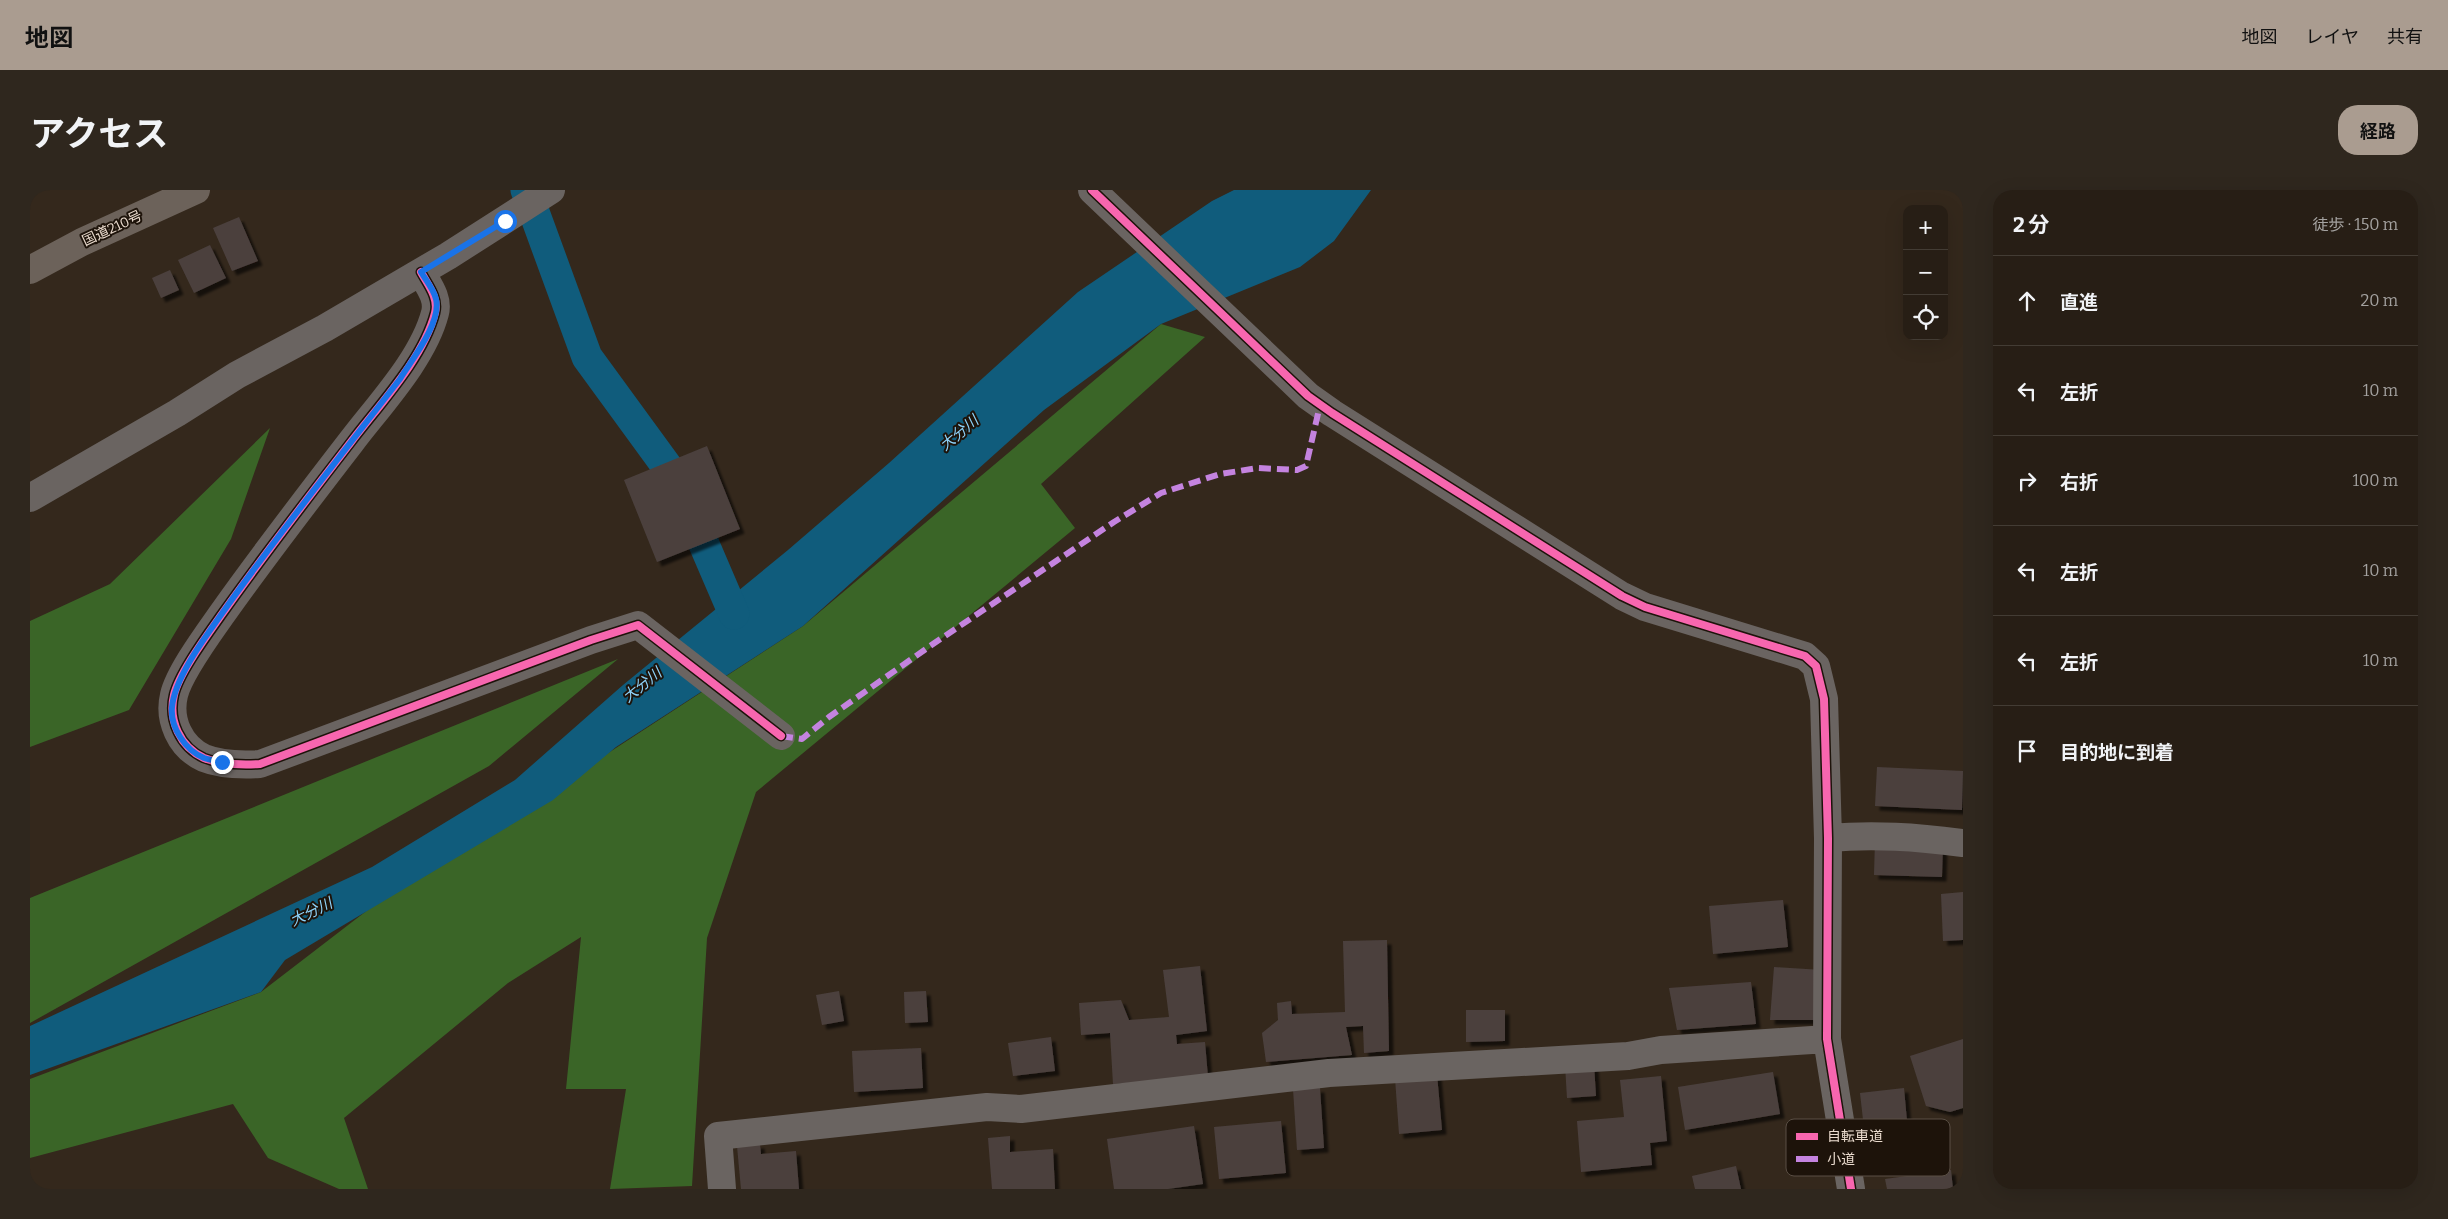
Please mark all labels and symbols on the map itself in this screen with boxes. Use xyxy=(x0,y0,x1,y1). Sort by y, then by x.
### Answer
street label: 国道210号 xyxy=(79,207,145,250)
route start xyxy=(494,210,517,233)
water label: 大分川 xyxy=(936,410,984,454)
water label: 大分川 xyxy=(619,663,667,706)
route end xyxy=(211,751,234,774)
water label: 大分川 xyxy=(287,893,337,930)
legend xyxy=(1786,1119,1950,1176)
text: 自転車道 xyxy=(1827,1128,1883,1145)
text: 小道 xyxy=(1827,1151,1855,1168)

